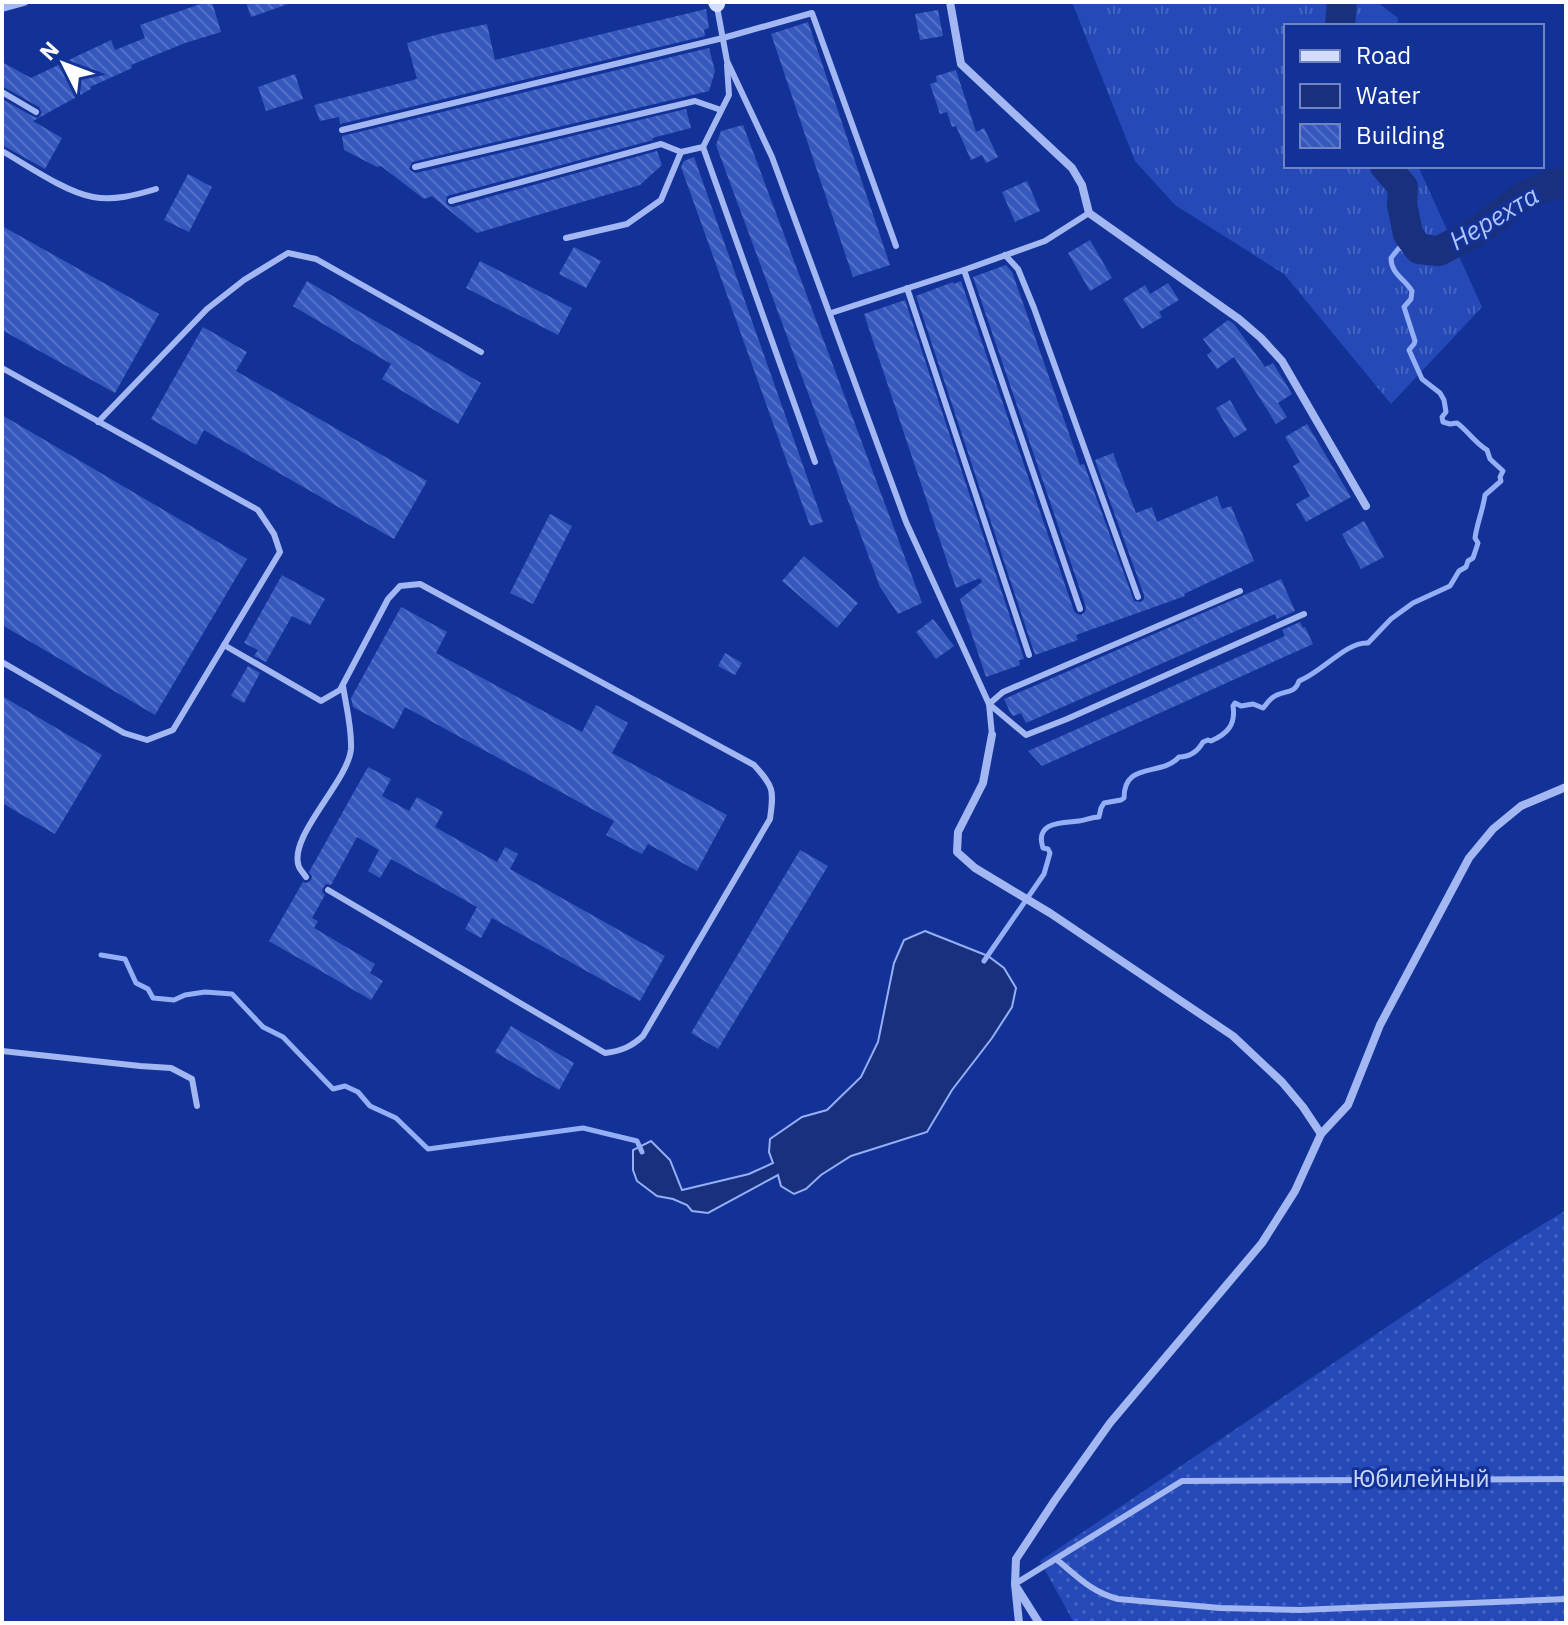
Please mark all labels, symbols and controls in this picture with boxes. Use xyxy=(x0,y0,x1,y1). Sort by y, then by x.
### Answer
north arrow xyxy=(24,24,104,104)
legend xyxy=(1284,24,1544,168)
text: N xyxy=(33,35,65,66)
text: Road xyxy=(1356,39,1411,71)
text: Water xyxy=(1356,79,1420,111)
text: Building xyxy=(1356,119,1444,151)
water label: Нерехта xyxy=(1442,177,1545,257)
park label: Юбилейный xyxy=(1352,1462,1490,1494)

